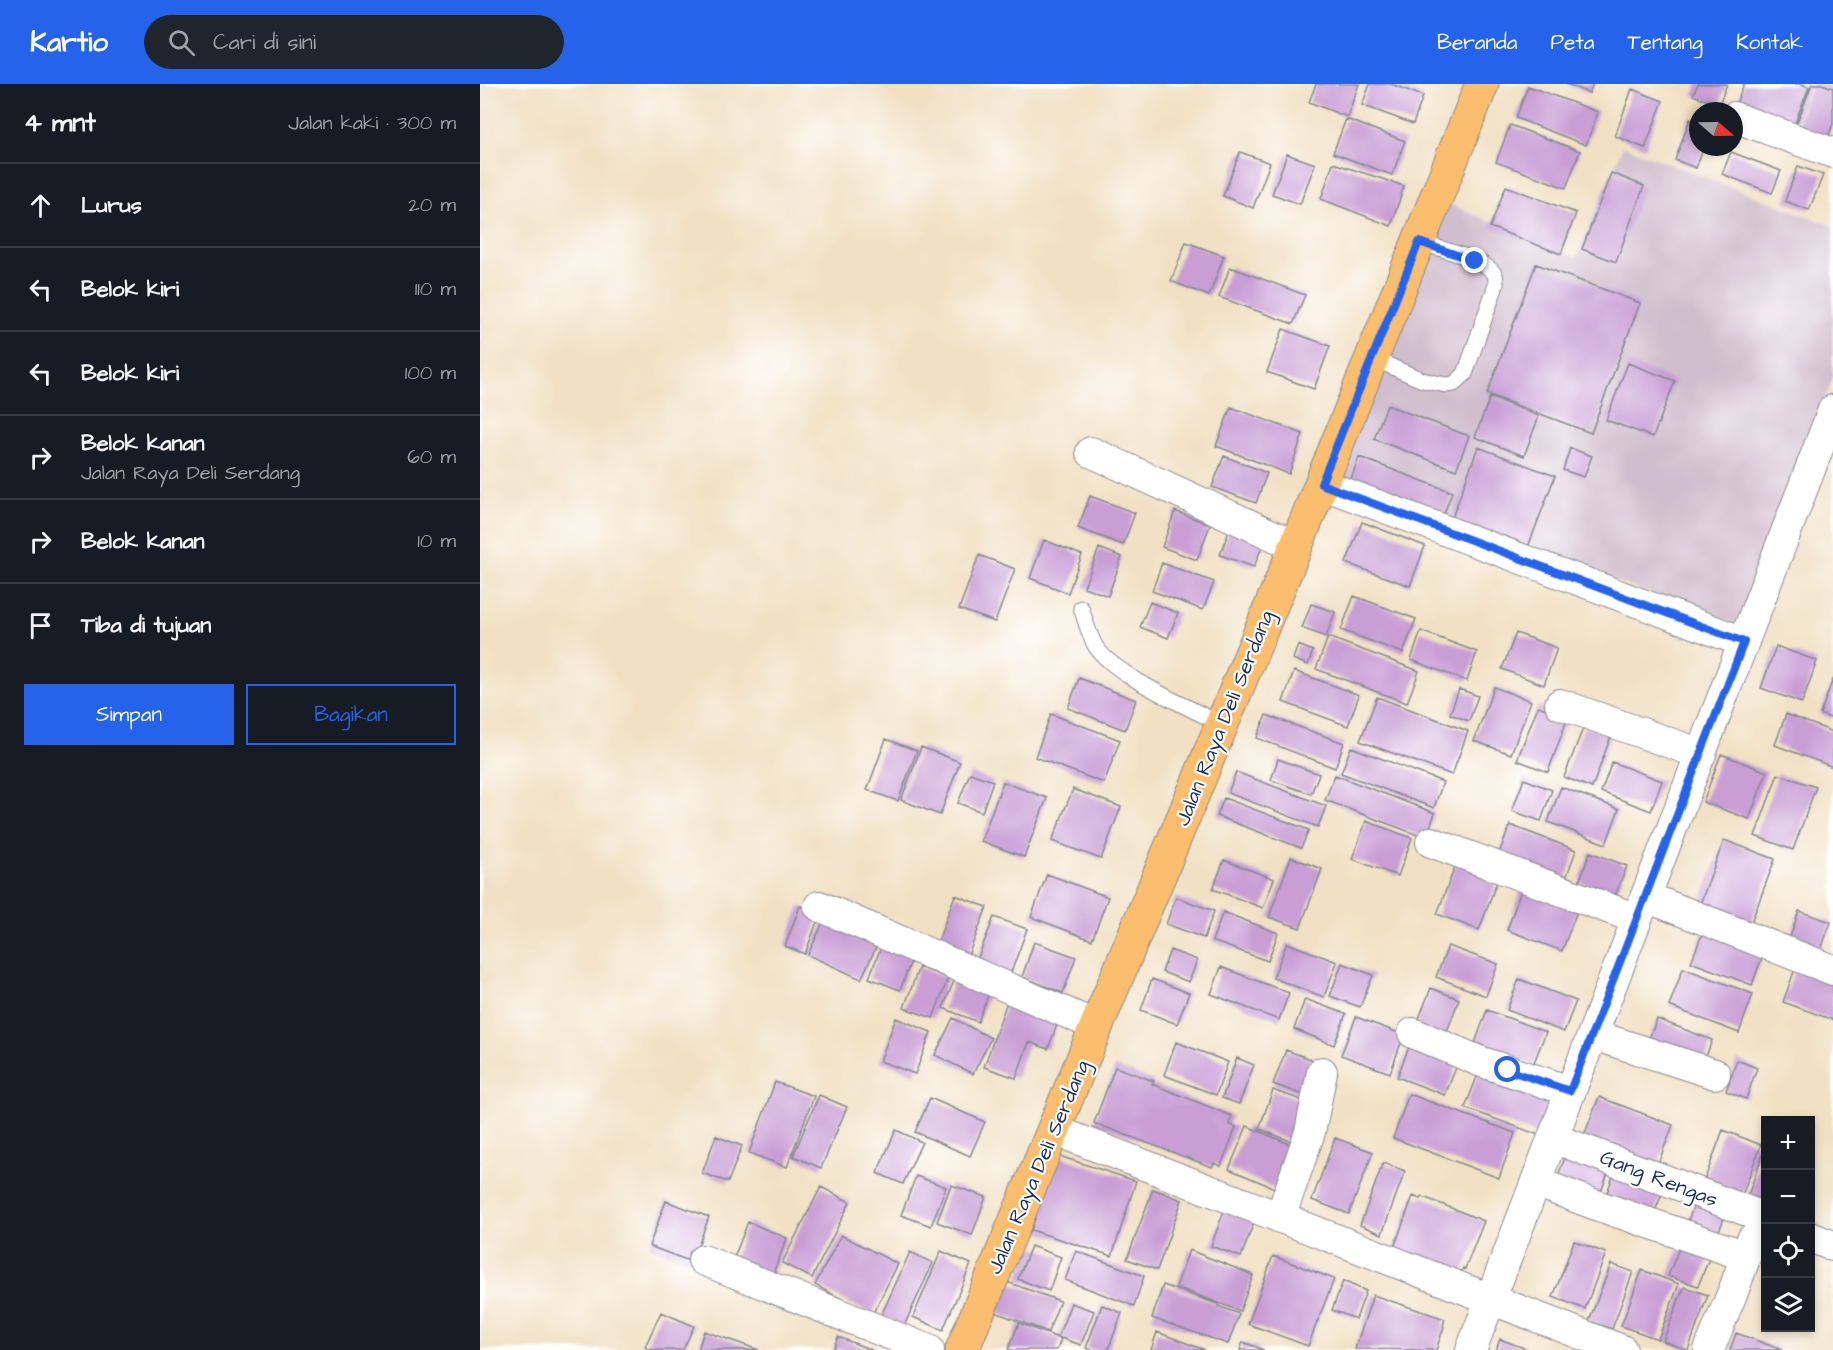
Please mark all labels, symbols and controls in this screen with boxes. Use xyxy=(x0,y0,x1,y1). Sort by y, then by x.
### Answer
search box xyxy=(144,15,564,69)
text: Kartio xyxy=(30,23,108,62)
icon: search xyxy=(165,26,198,59)
text: Cari di sini xyxy=(213,27,316,58)
text: Beranda xyxy=(1437,28,1518,57)
text: Peta xyxy=(1551,28,1594,57)
text: Tentang xyxy=(1627,28,1703,57)
text: Kontak xyxy=(1736,28,1803,57)
north arrow xyxy=(1689,102,1743,156)
text: 4 mnt xyxy=(24,105,96,141)
text: Jalan kaki · 300 m xyxy=(288,109,456,137)
icon: ahead xyxy=(24,189,57,222)
text: Lurus xyxy=(81,190,142,221)
text: 20 m xyxy=(408,191,456,219)
route end xyxy=(1461,247,1487,273)
icon: left xyxy=(24,273,57,306)
text: Belok kiri xyxy=(81,274,179,305)
text: 110 m xyxy=(415,275,456,303)
icon: left xyxy=(24,357,57,390)
text: Belok kiri xyxy=(81,358,179,389)
text: 100 m xyxy=(405,359,456,387)
text: Belok kanan xyxy=(81,428,205,459)
icon: right xyxy=(24,441,57,474)
text: 60 m xyxy=(407,443,456,471)
text: Jalan Raya Deli Serdang xyxy=(81,459,300,487)
icon: right xyxy=(24,525,57,558)
text: Belok kanan xyxy=(81,526,205,557)
text: 10 m xyxy=(417,527,456,555)
street label: Jalan Raya Deli Serdang xyxy=(1168,606,1283,831)
icon: arrive xyxy=(24,609,57,642)
text: Tiba di tujuan xyxy=(81,610,211,641)
button: Simpan xyxy=(24,684,234,745)
button: Bagikan xyxy=(246,684,456,745)
street label: Jalan Raya Deli Serdang xyxy=(980,1055,1099,1280)
route start xyxy=(1494,1056,1520,1082)
map controls xyxy=(1761,1116,1815,1332)
button: + xyxy=(1761,1116,1815,1170)
street label: Gang Rengas xyxy=(1595,1143,1722,1216)
button: − xyxy=(1761,1170,1815,1224)
button: locate xyxy=(1761,1224,1815,1278)
button: layers xyxy=(1761,1278,1815,1332)

